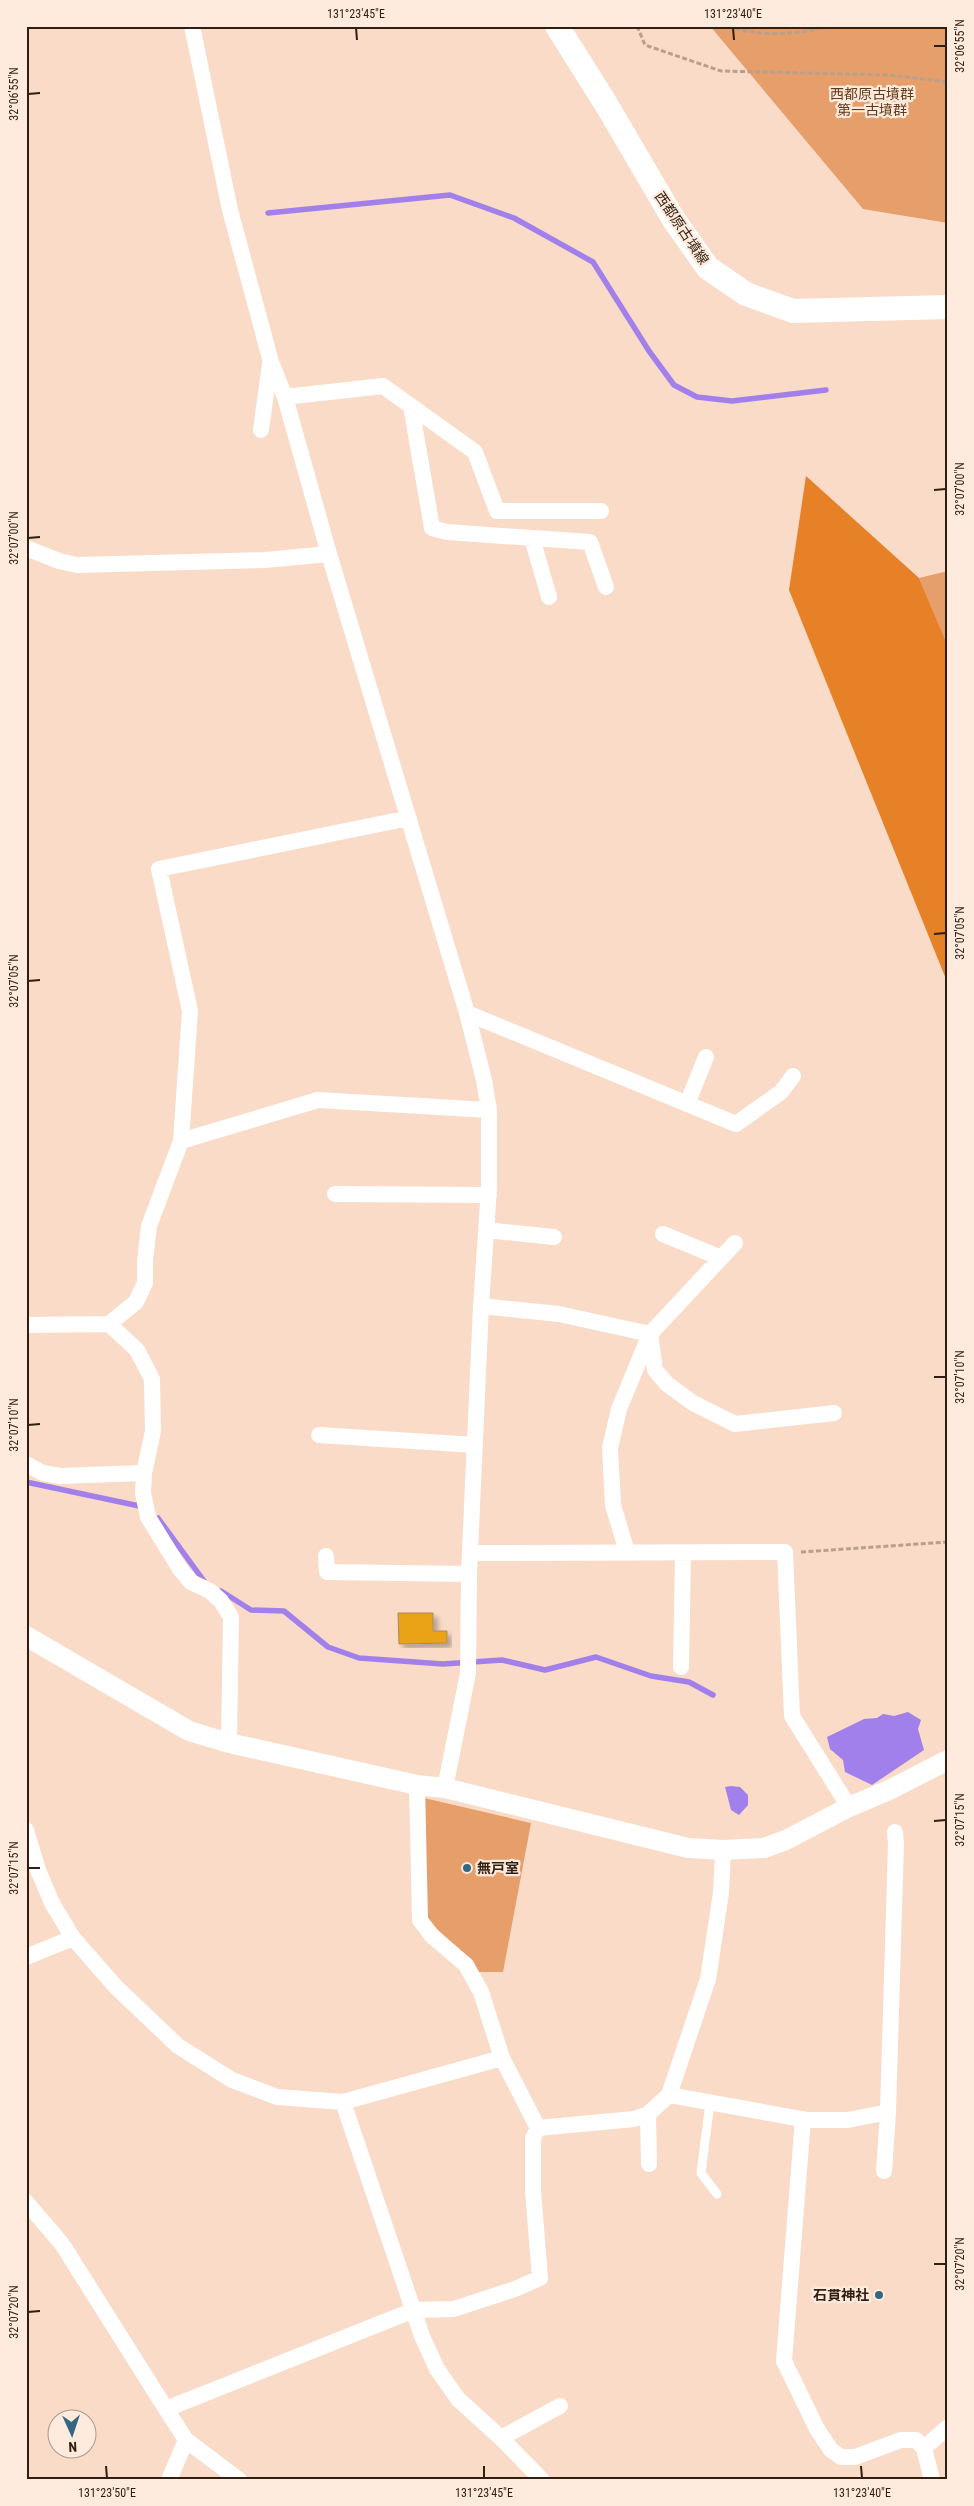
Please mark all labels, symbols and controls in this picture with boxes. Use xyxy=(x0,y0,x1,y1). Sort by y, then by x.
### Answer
text: 131°23'45"E xyxy=(327,7,385,21)
text: 131°23'40"E xyxy=(704,7,762,21)
text: 32°06'55"N xyxy=(953,19,967,73)
text: 32°06'55"N xyxy=(7,67,21,121)
park label: 西都原古墳群 第一古墳群 xyxy=(830,86,914,118)
street label: 西都原古墳線 xyxy=(652,189,712,267)
text: 32°07'00"N xyxy=(953,462,967,516)
text: 32°07'00"N xyxy=(7,511,21,565)
text: 32°07'05"N xyxy=(953,906,967,960)
text: 32°07'05"N xyxy=(7,954,21,1008)
text: 32°07'10"N xyxy=(953,1350,967,1404)
text: 32°07'10"N xyxy=(7,1398,21,1452)
text: 32°07'15"N xyxy=(953,1793,967,1847)
text: 32°07'15"N xyxy=(7,1841,21,1895)
place label: 無戸室 xyxy=(477,1860,519,1876)
marker: 無戸室 xyxy=(461,1862,473,1874)
text: 32°07'20"N xyxy=(953,2237,967,2291)
text: 32°07'20"N xyxy=(7,2285,21,2339)
place label: 石貫神社 xyxy=(813,2287,869,2303)
marker: 石貫神社 xyxy=(873,2289,885,2301)
north arrow xyxy=(48,2408,98,2458)
text: N xyxy=(68,2439,77,2455)
text: 131°23'50"E xyxy=(78,2486,136,2500)
text: 131°23'45"E xyxy=(455,2486,513,2500)
text: 131°23'40"E xyxy=(833,2486,891,2500)

